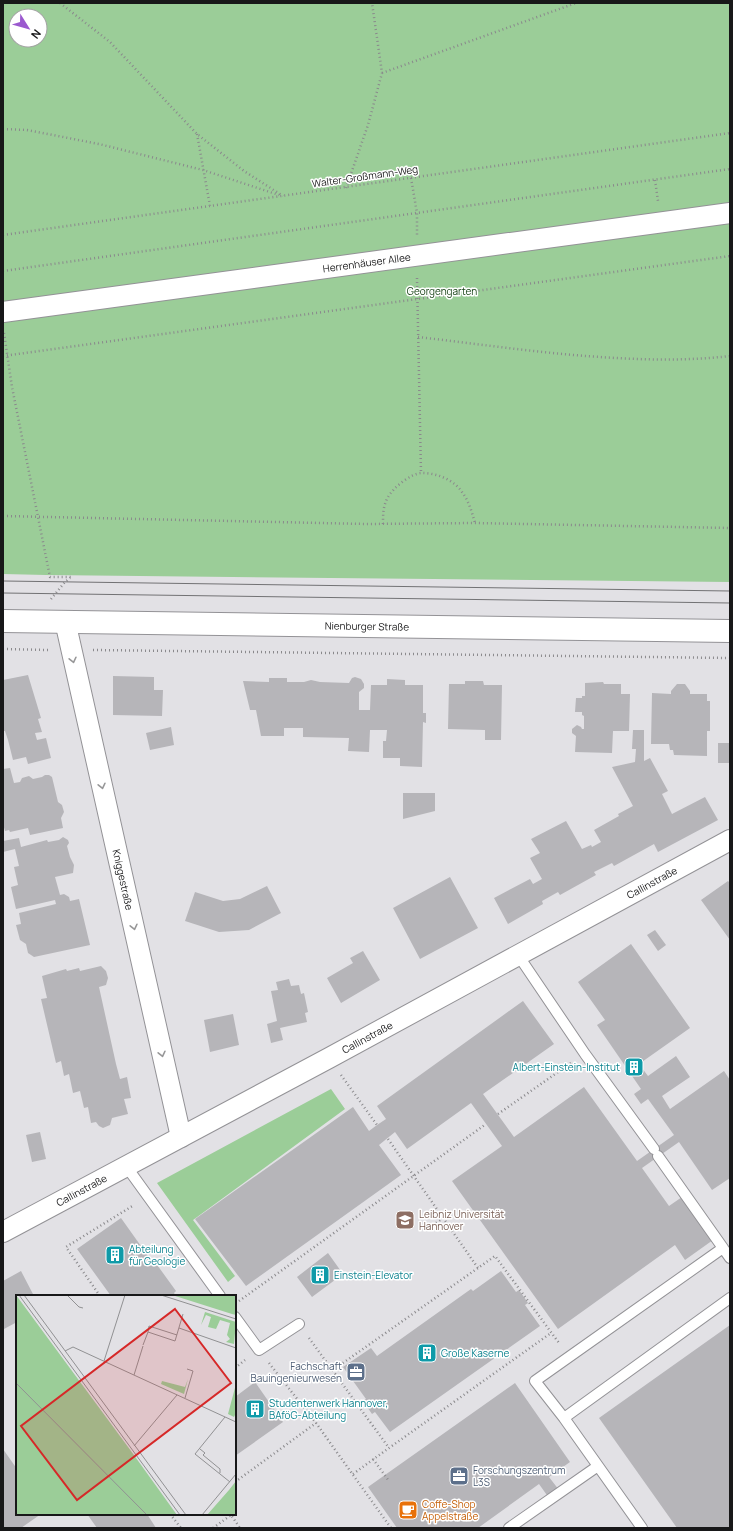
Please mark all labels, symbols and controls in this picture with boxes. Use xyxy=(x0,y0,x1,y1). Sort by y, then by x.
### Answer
north arrow xyxy=(8,8,48,48)
text: N xyxy=(28,27,45,42)
street label: Walter-Großmann-Weg xyxy=(311,162,419,190)
street label: Herrenhäuser Allee xyxy=(322,250,412,275)
park label: Georgengarten xyxy=(407,284,477,298)
street label: Nienburger Straße xyxy=(325,618,409,634)
one-way arrow xyxy=(69,656,77,663)
one-way arrow xyxy=(97,783,105,789)
street label: Kniggestraße xyxy=(109,848,137,911)
street label: Callinstraße xyxy=(624,863,680,902)
one-way arrow xyxy=(129,924,137,930)
street label: Callinstraße xyxy=(339,1018,395,1057)
one-way arrow xyxy=(158,1050,166,1057)
building icon: Albert-Einstein-Institut xyxy=(623,1056,645,1078)
place label: Albert-Einstein-Institut xyxy=(513,1060,620,1074)
street label: Callinstraße xyxy=(54,1171,110,1209)
place label: Leibniz Universität Hannover xyxy=(419,1207,504,1233)
school or university icon: Leibniz Universität Hannover xyxy=(394,1209,416,1231)
place label: Abteilung für Geologie xyxy=(129,1242,185,1268)
building icon: Abteilung für Geologie xyxy=(104,1244,126,1266)
building icon: Einstein-Elevator xyxy=(309,1264,331,1286)
place label: Einstein-Elevator xyxy=(334,1268,413,1282)
inset map xyxy=(16,1295,236,1515)
building icon: Große Kaserne xyxy=(416,1342,438,1364)
place label: Große Kaserne xyxy=(441,1346,509,1360)
place label: Fachschaft Bauingenieurwesen xyxy=(251,1359,342,1385)
office icon: Fachschaft Bauingenieurwesen xyxy=(345,1361,367,1383)
place label: Studentenwerk Hannover, BAföG-Abteilung xyxy=(269,1396,388,1422)
building icon: Studentenwerk Hannover, BAföG-Abteilung xyxy=(244,1398,266,1420)
place label: Forschungszentrum L3S xyxy=(473,1463,566,1489)
office icon: Forschungszentrum L3S xyxy=(448,1465,470,1487)
place label: Coffe-Shop Appelstraße xyxy=(422,1497,479,1523)
cafe icon: Coffe-Shop Appelstraße xyxy=(397,1499,419,1521)

